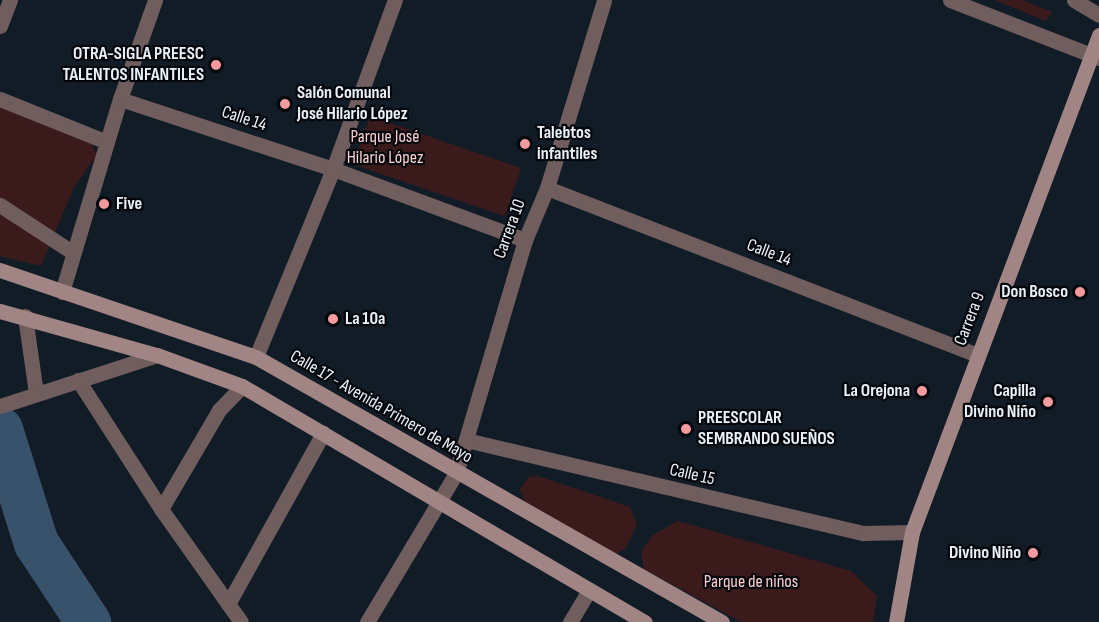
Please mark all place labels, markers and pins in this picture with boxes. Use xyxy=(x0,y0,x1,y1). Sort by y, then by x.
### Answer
place label: OTRA-SIGLA PREESC TALENTOS INFANTILES xyxy=(62,44,204,86)
marker: OTRA-SIGLA PREESC TALENTOS INFANTILES xyxy=(209,58,223,72)
place label: Salón Comunal José Hilario López xyxy=(297,83,408,125)
marker: Salón Comunal José Hilario López xyxy=(278,97,292,111)
place label: Talebtos infantiles xyxy=(537,123,597,166)
marker: Talebtos infantiles xyxy=(518,137,532,151)
place label: Five xyxy=(116,193,142,215)
marker: Five xyxy=(97,197,111,211)
place label: Don Bosco xyxy=(1001,281,1068,303)
marker: Don Bosco xyxy=(1073,285,1087,299)
place label: La 10a xyxy=(345,308,385,330)
marker: La 10a xyxy=(326,312,340,326)
place label: La Orejona xyxy=(843,380,910,402)
place label: Capilla Divino Niño xyxy=(964,381,1036,424)
marker: La Orejona xyxy=(915,384,929,398)
marker: Capilla Divino Niño xyxy=(1041,395,1055,409)
place label: PREESCOLAR SEMBRANDO SUEÑOS xyxy=(698,408,835,450)
marker: PREESCOLAR SEMBRANDO SUEÑOS xyxy=(679,422,693,436)
place label: Divino Niño xyxy=(949,542,1021,564)
marker: Divino Niño xyxy=(1026,546,1040,560)

